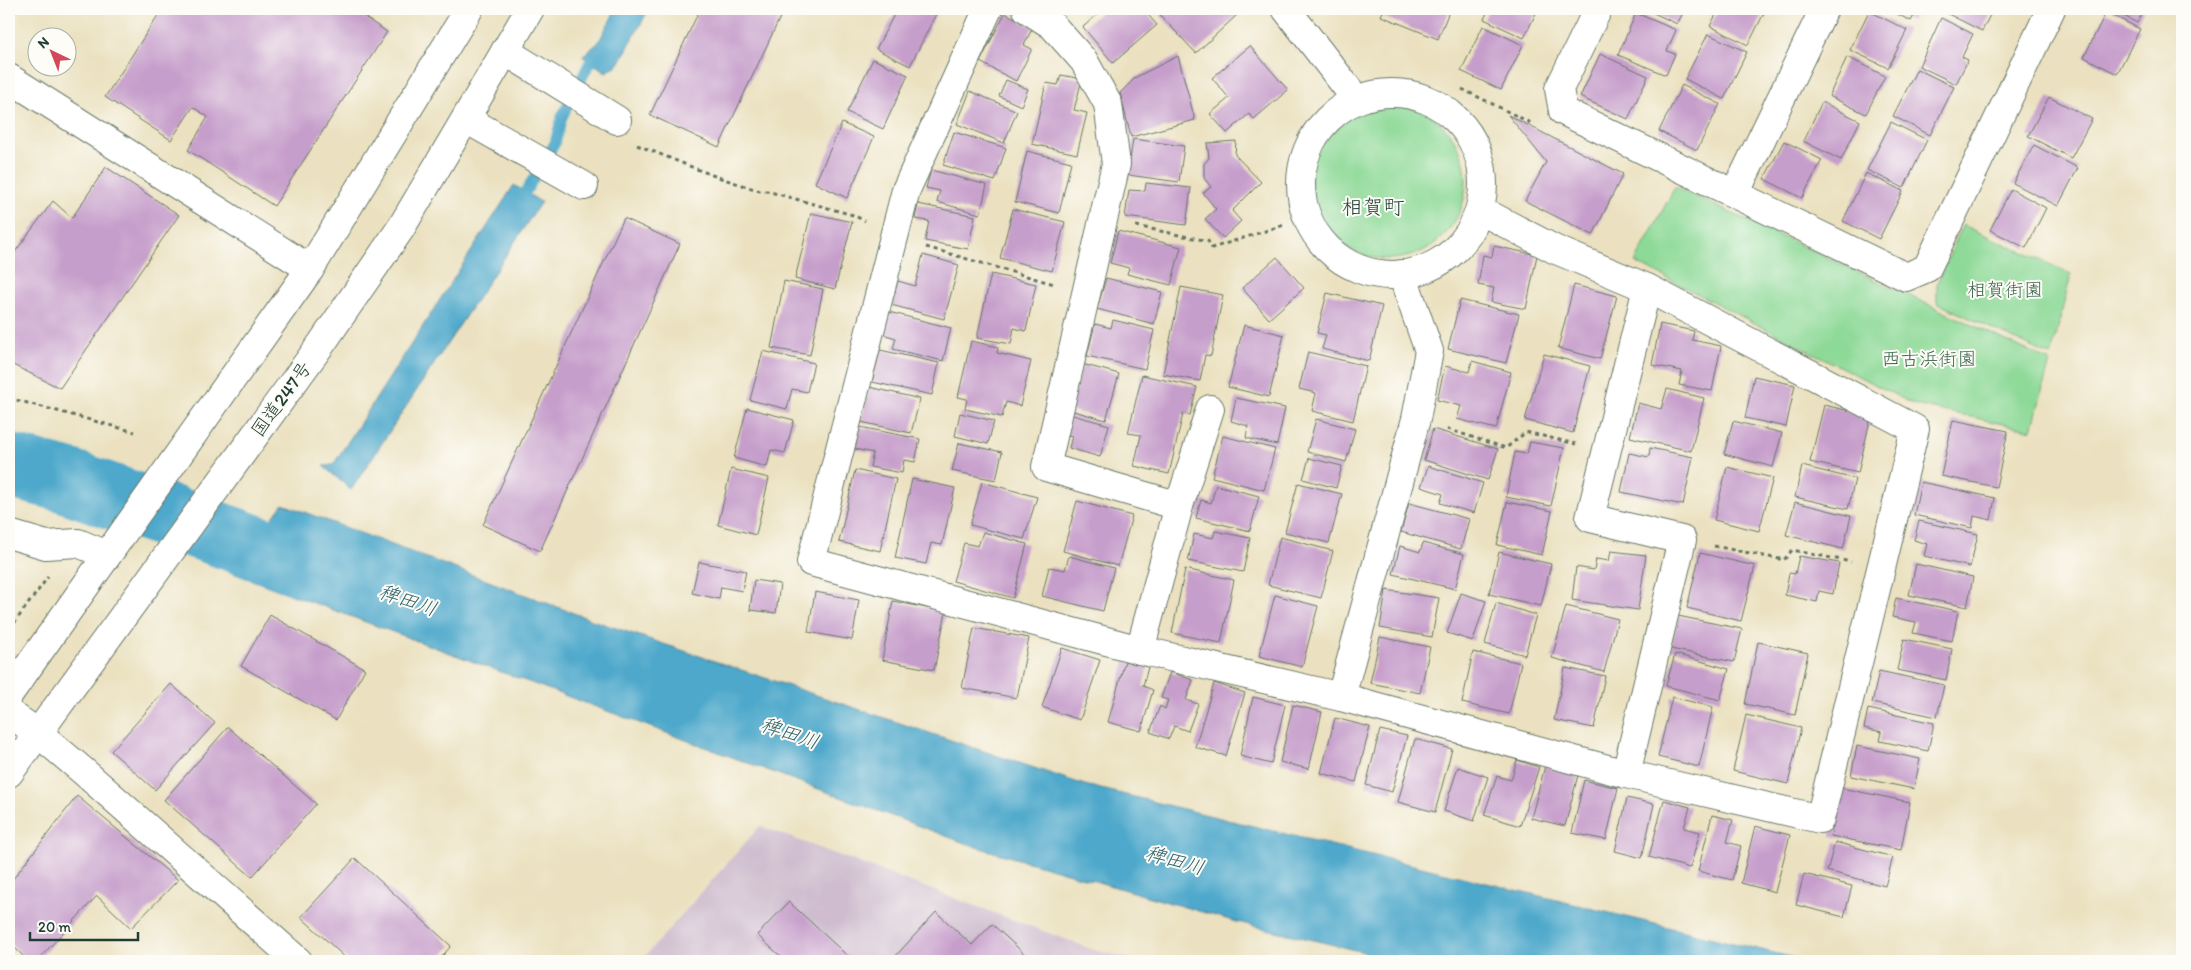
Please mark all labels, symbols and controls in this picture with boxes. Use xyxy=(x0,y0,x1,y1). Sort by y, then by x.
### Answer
north arrow xyxy=(28,28,78,78)
text: N xyxy=(34,33,53,52)
district label: 相賀町 xyxy=(1342,194,1405,219)
park label: 相賀街園 xyxy=(1967,278,2043,301)
park label: 西古浜街園 xyxy=(1881,347,1977,370)
street label: 国道247号 xyxy=(246,357,316,441)
water label: 稗田川 xyxy=(376,579,440,621)
water label: 稗田川 xyxy=(758,712,822,754)
water label: 稗田川 xyxy=(1143,840,1207,880)
scale bar xyxy=(30,910,138,942)
text: 20 m xyxy=(38,918,72,936)

